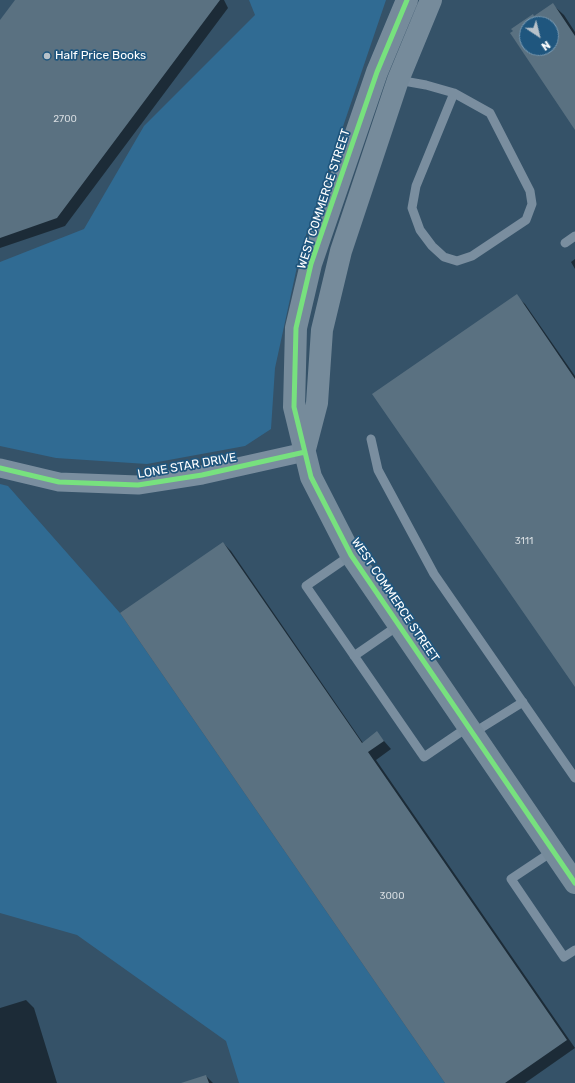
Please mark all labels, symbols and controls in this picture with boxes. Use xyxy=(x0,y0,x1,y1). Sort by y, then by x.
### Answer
north arrow xyxy=(519,16,559,56)
text: N xyxy=(539,38,553,53)
place label: Half Price Books xyxy=(55,49,146,63)
marker: Half Price Books xyxy=(42,51,52,61)
house number: 2700 xyxy=(53,113,77,125)
street label: WEST COMMERCE STREET xyxy=(295,127,353,271)
street label: LONE STAR DRIVE xyxy=(136,450,238,482)
street label: WEST COMMERCE STREET xyxy=(348,535,442,665)
house number: 3111 xyxy=(515,535,533,547)
house number: 3000 xyxy=(379,890,405,902)

